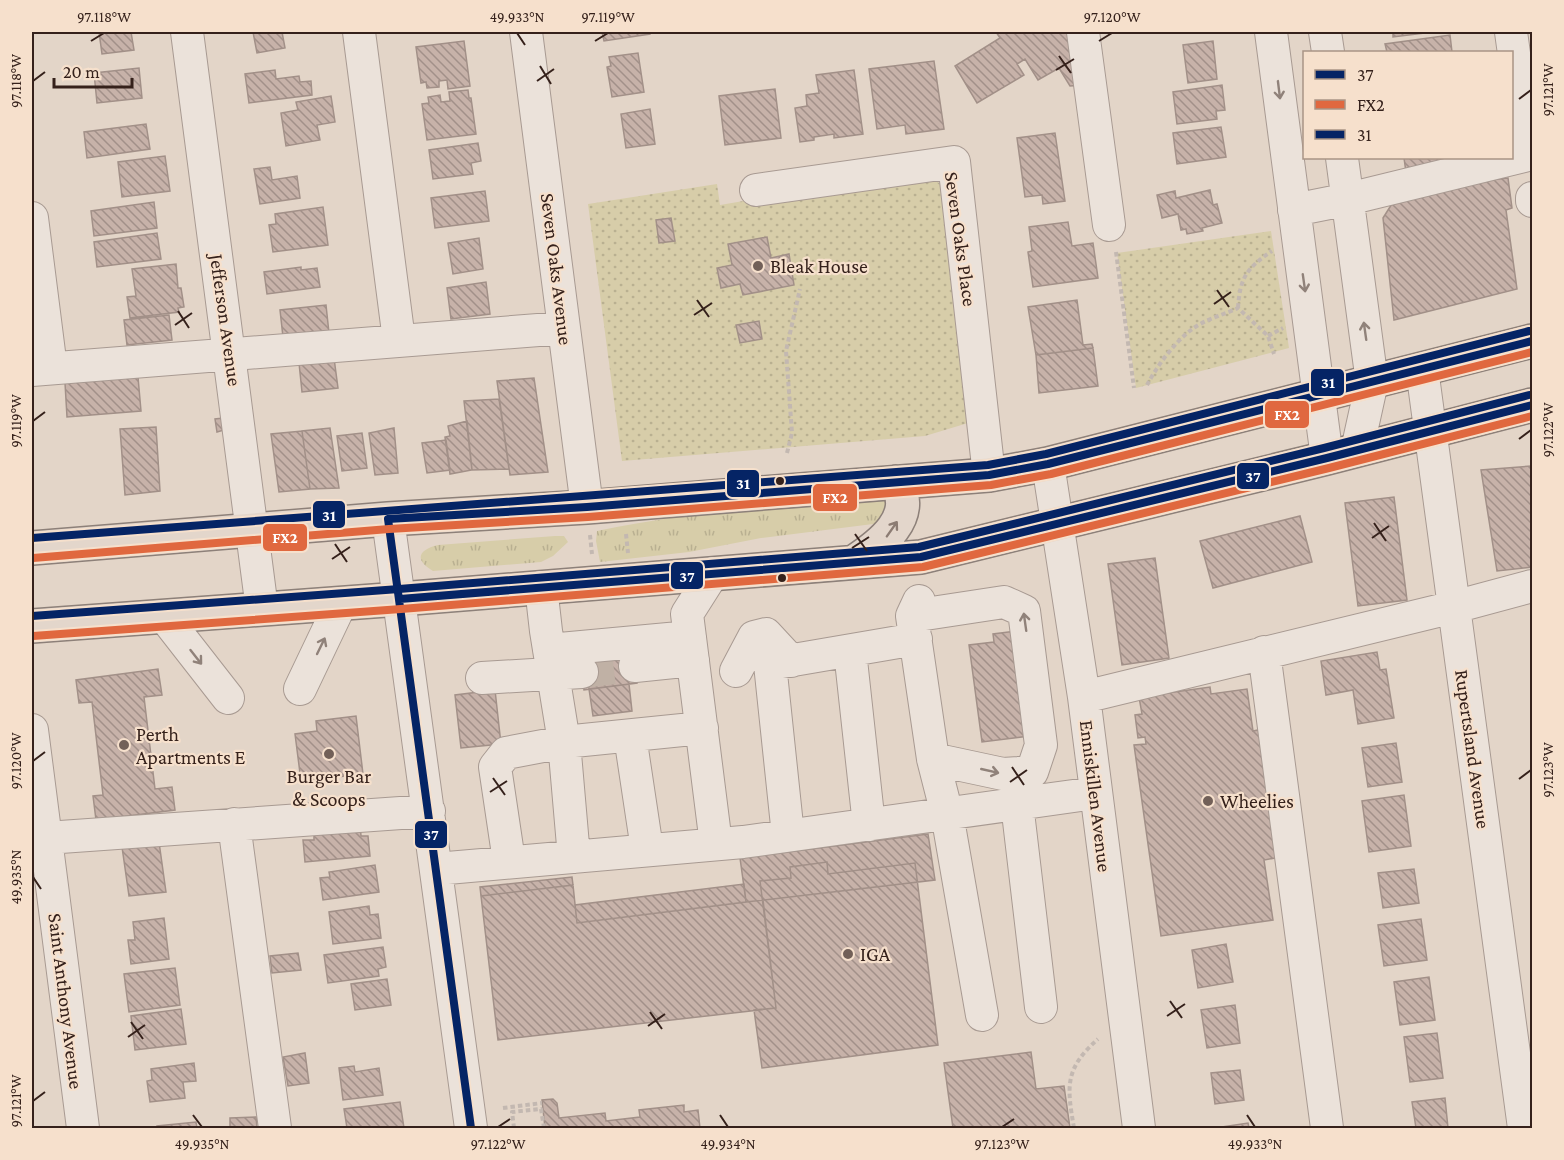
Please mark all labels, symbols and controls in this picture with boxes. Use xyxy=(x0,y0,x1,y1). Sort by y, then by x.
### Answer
text: 97.118°W xyxy=(77,9,131,25)
text: 49.933°N xyxy=(490,9,545,25)
text: 97.119°W xyxy=(581,9,635,25)
text: 97.120°W xyxy=(1084,9,1141,25)
scale bar xyxy=(54,51,132,89)
legend xyxy=(1303,51,1513,159)
text: 97.118°W xyxy=(8,54,24,108)
text: 20 m xyxy=(63,62,100,82)
text: 97.121°W xyxy=(1540,63,1556,116)
text: 37 xyxy=(1357,65,1374,85)
one-way arrow xyxy=(1273,79,1284,99)
text: FX2 xyxy=(1357,95,1385,115)
text: 31 xyxy=(1357,125,1372,145)
street label: Seven Oaks Place xyxy=(941,170,981,308)
street label: Seven Oaks Avenue xyxy=(537,192,577,347)
street label: Jefferson Avenue xyxy=(205,250,246,388)
place label: Bleak House xyxy=(770,255,868,277)
marker: Bleak House xyxy=(751,259,765,273)
one-way arrow xyxy=(1298,273,1309,292)
one-way arrow xyxy=(1359,322,1370,341)
line badge: 31 xyxy=(1310,368,1345,397)
text: 31 xyxy=(1321,374,1335,391)
text: 97.119°W xyxy=(8,394,24,448)
line badge: FX2 xyxy=(1264,400,1310,429)
text: 97.122°W xyxy=(1540,402,1556,458)
text: FX2 xyxy=(1274,406,1300,423)
line badge: 37 xyxy=(1236,462,1270,490)
text: 37 xyxy=(1245,468,1261,485)
line badge: 31 xyxy=(726,469,760,498)
text: 31 xyxy=(736,475,750,492)
unlabelled marker xyxy=(774,475,786,487)
line badge: FX2 xyxy=(812,483,858,512)
text: FX2 xyxy=(822,489,848,506)
line badge: 31 xyxy=(312,500,346,529)
text: 31 xyxy=(322,507,336,524)
one-way arrow xyxy=(886,521,898,537)
line badge: FX2 xyxy=(262,523,308,552)
text: FX2 xyxy=(272,529,298,546)
line badge: 37 xyxy=(670,561,704,590)
text: 37 xyxy=(679,568,695,585)
unlabelled marker xyxy=(776,572,788,584)
one-way arrow xyxy=(1020,613,1031,632)
one-way arrow xyxy=(315,637,327,655)
one-way arrow xyxy=(190,649,203,665)
street label: Rupertsland Avenue xyxy=(1450,668,1495,830)
street label: Enniskillen Avenue xyxy=(1076,719,1116,873)
place label: Perth Apartments E xyxy=(136,723,245,769)
text: 97.120°W xyxy=(8,732,24,789)
marker: Perth Apartments E xyxy=(117,738,131,752)
text: 97.123°W xyxy=(1540,742,1556,798)
marker: Burger Bar & Scoops xyxy=(322,747,336,761)
place label: Burger Bar & Scoops xyxy=(287,765,371,811)
one-way arrow xyxy=(980,766,999,777)
place label: Wheelies xyxy=(1220,790,1294,812)
marker: Wheelies xyxy=(1201,794,1215,808)
line badge: 37 xyxy=(414,820,448,849)
text: 37 xyxy=(423,826,439,843)
text: 49.935°N xyxy=(8,849,24,904)
street label: Saint Anthony Avenue xyxy=(43,912,88,1090)
place label: IGA xyxy=(860,943,891,965)
marker: IGA xyxy=(841,947,855,961)
text: 97.121°W xyxy=(8,1074,24,1127)
text: 49.935°N xyxy=(175,1136,230,1152)
text: 97.122°W xyxy=(470,1136,526,1152)
text: 49.934°N xyxy=(700,1136,756,1152)
text: 97.123°W xyxy=(974,1136,1030,1152)
text: 49.933°N xyxy=(1228,1136,1283,1152)

